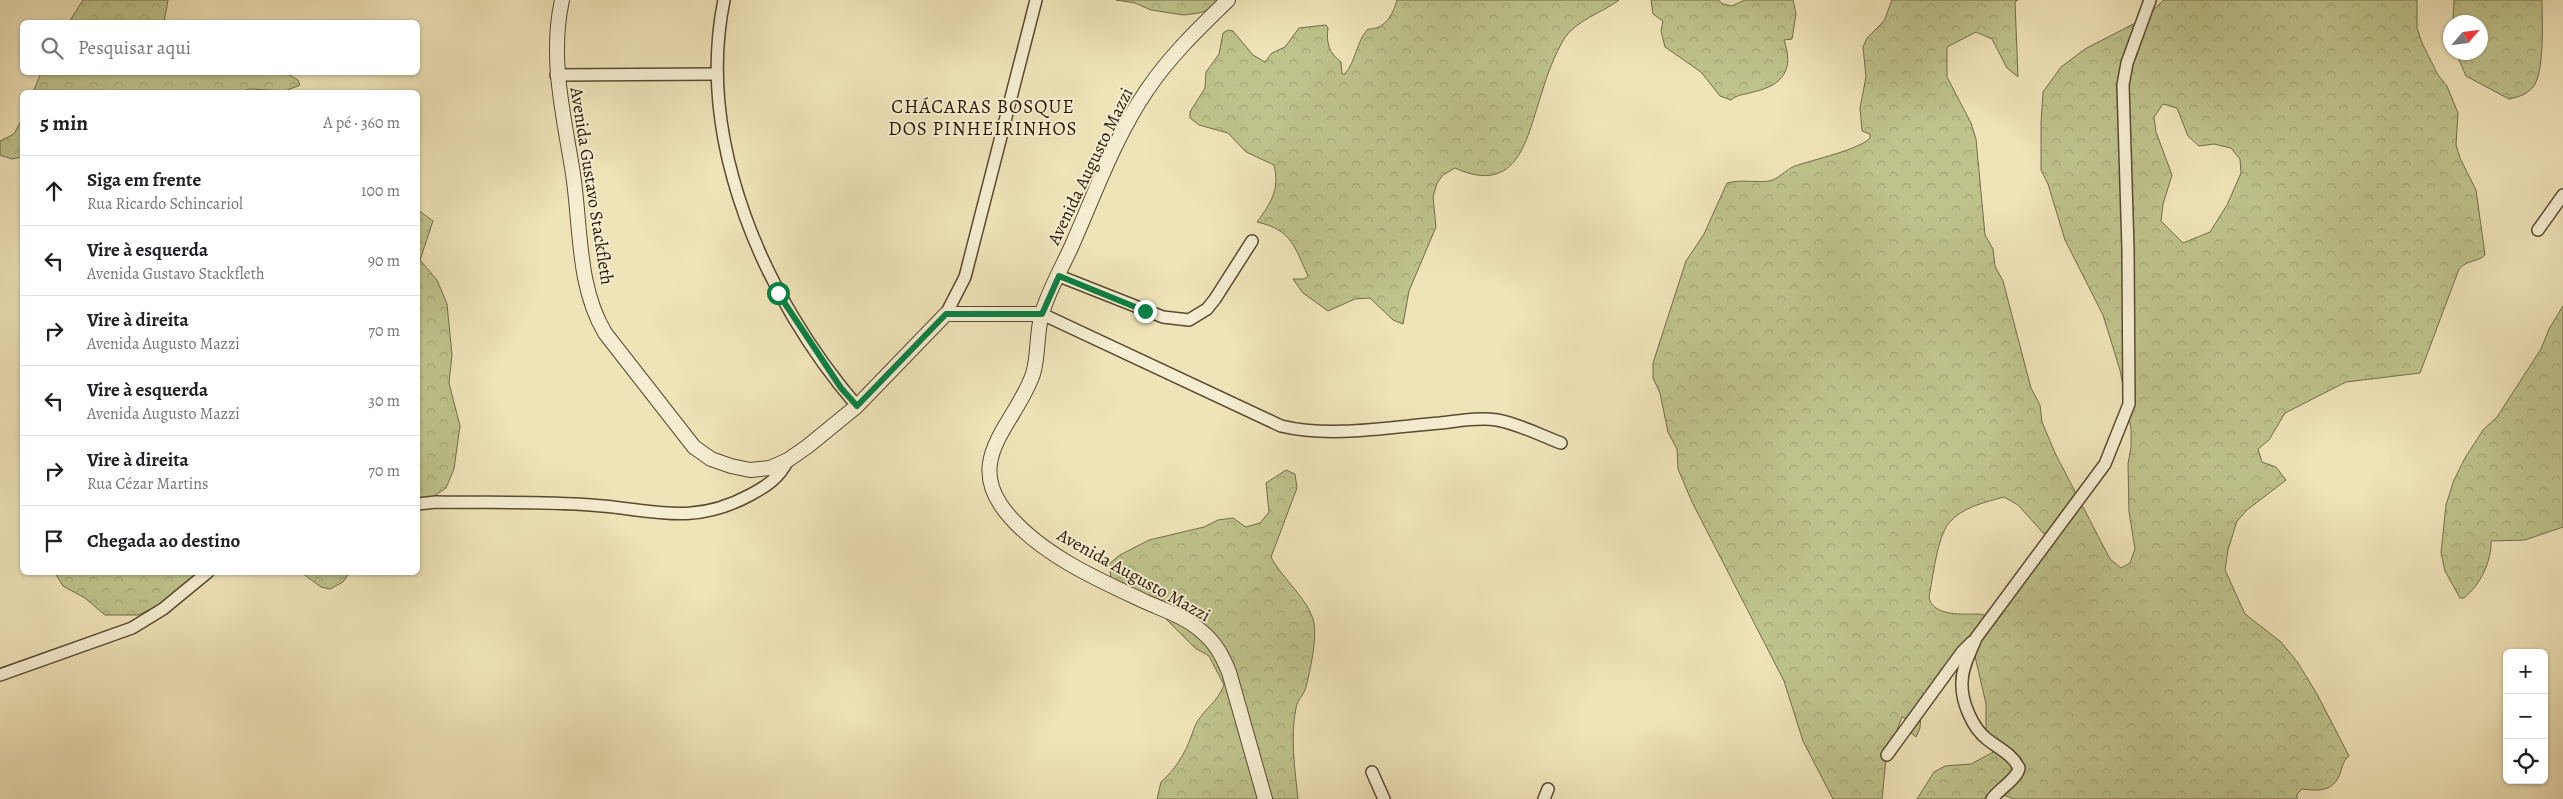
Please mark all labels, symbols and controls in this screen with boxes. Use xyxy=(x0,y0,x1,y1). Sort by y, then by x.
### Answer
north arrow xyxy=(2443,15,2488,60)
search box xyxy=(20,20,420,75)
icon: search xyxy=(38,34,66,62)
text: Pesquisar aqui xyxy=(78,35,191,61)
street label: Avenida Augusto Mazzi xyxy=(1041,83,1138,249)
street label: Avenida Gustavo Stackfleth xyxy=(564,84,620,287)
district label: CHÁCARAS BOSQUE DOS PINHEIRINHOS xyxy=(888,94,1078,142)
text: 5 min xyxy=(40,109,88,137)
text: A pé · 360 m xyxy=(323,112,400,134)
text: Siga em frente xyxy=(87,167,201,193)
icon: ahead xyxy=(40,177,68,205)
text: 100 m xyxy=(361,180,400,202)
text: Rua Ricardo Schincariol xyxy=(87,193,243,215)
text: Vire à esquerda xyxy=(87,237,208,263)
icon: left xyxy=(40,247,68,275)
text: 90 m xyxy=(368,250,400,272)
text: Avenida Gustavo Stackfleth xyxy=(87,263,265,285)
route start xyxy=(767,282,790,305)
route end xyxy=(1134,300,1157,323)
text: Vire à direita xyxy=(87,307,189,333)
icon: right xyxy=(40,317,68,345)
text: 70 m xyxy=(368,320,400,342)
text: Avenida Augusto Mazzi xyxy=(87,333,240,355)
text: Vire à esquerda xyxy=(87,377,208,403)
icon: left xyxy=(40,387,68,415)
text: 30 m xyxy=(368,390,400,412)
text: Avenida Augusto Mazzi xyxy=(87,403,240,425)
text: Vire à direita xyxy=(87,447,189,473)
icon: right xyxy=(40,457,68,485)
text: 70 m xyxy=(368,460,400,482)
text: Rua Cézar Martins xyxy=(87,473,209,495)
street label: Avenida Augusto Mazzi xyxy=(1052,522,1215,627)
icon: arrive xyxy=(40,527,68,555)
text: Chegada ao destino xyxy=(87,528,240,554)
map controls xyxy=(2503,649,2548,784)
button: + xyxy=(2503,649,2548,694)
button: − xyxy=(2503,694,2548,739)
button: locate xyxy=(2503,739,2548,784)

